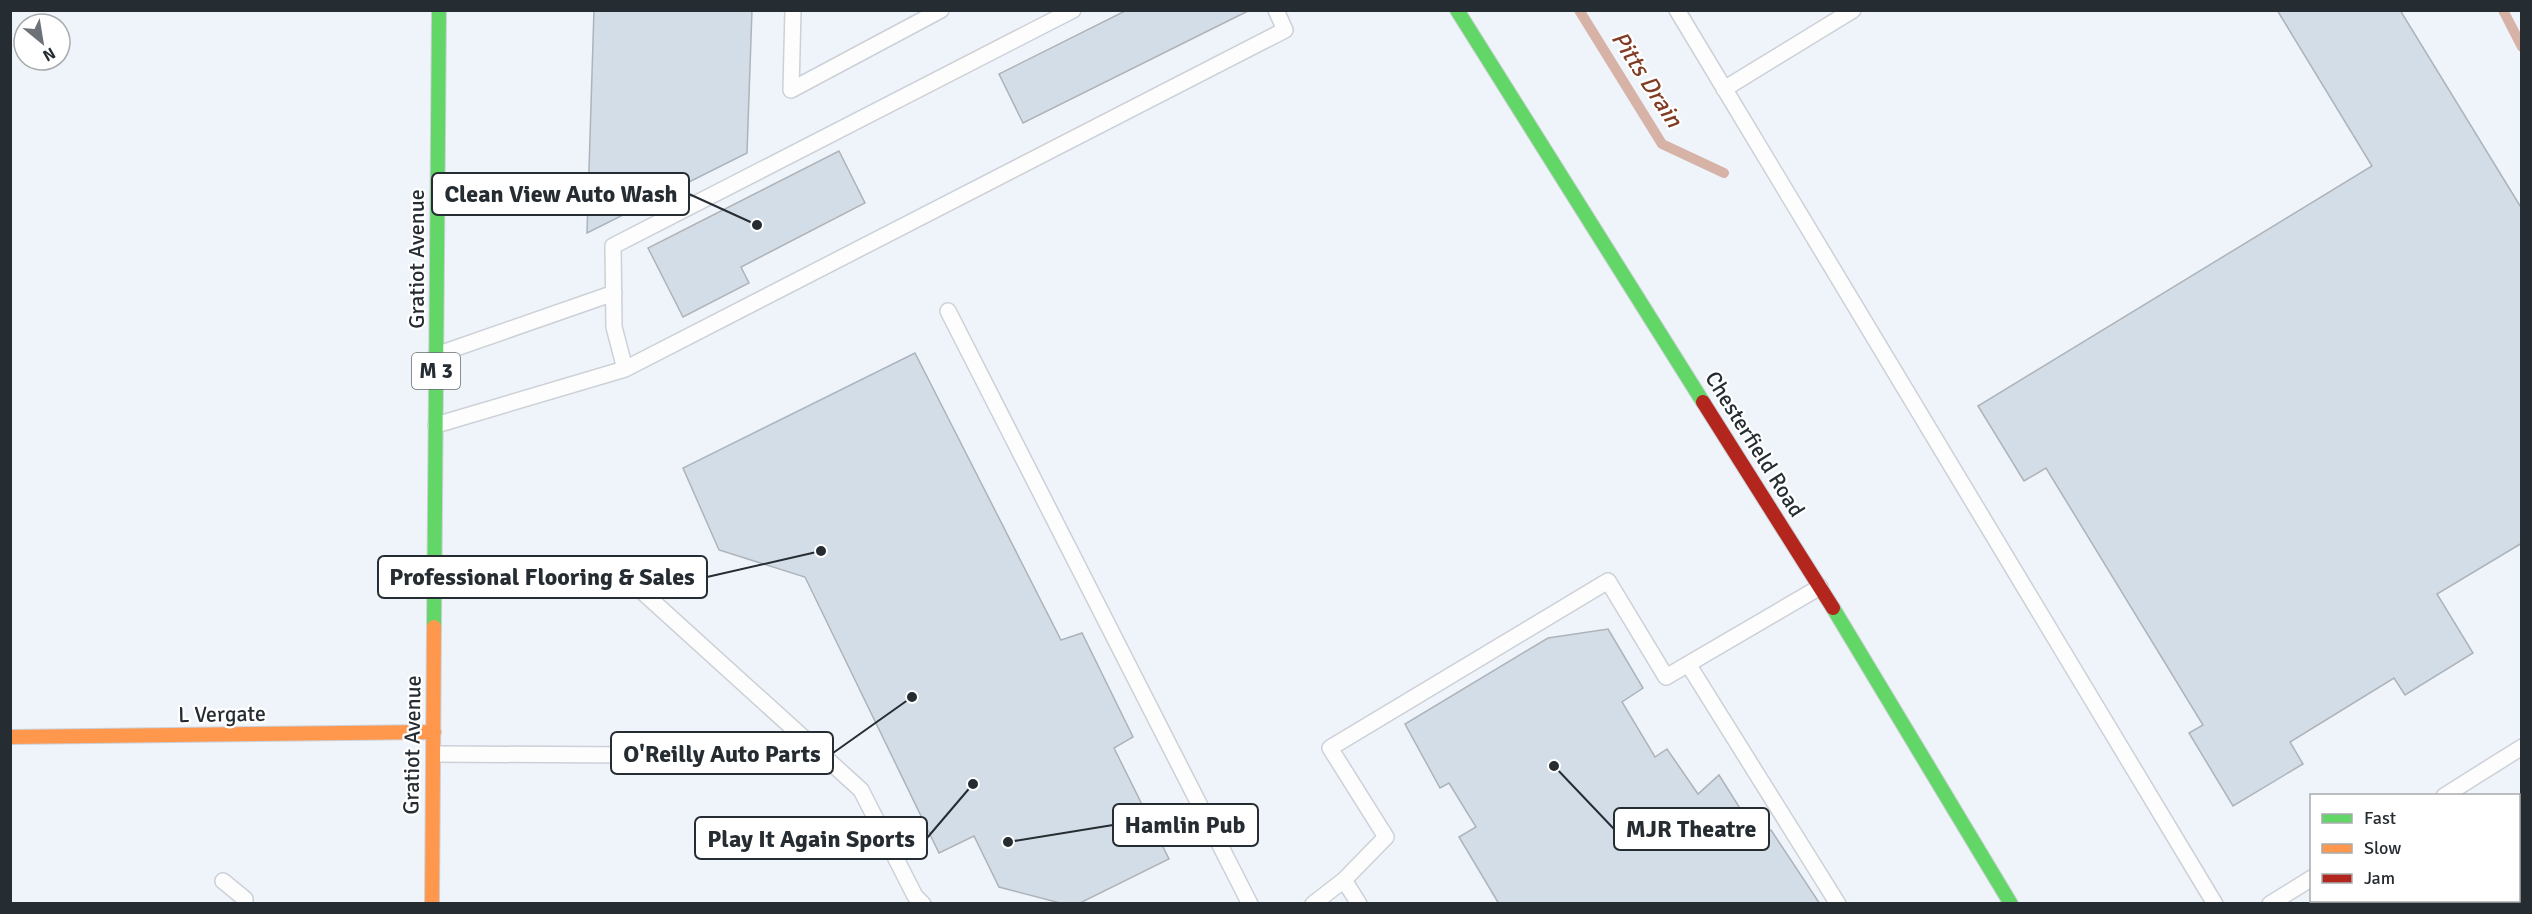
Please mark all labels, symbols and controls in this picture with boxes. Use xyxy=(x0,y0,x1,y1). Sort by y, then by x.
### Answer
north arrow xyxy=(12,12,72,72)
water label: Pitts Drain xyxy=(1605,25,1690,133)
text: N xyxy=(39,43,59,66)
callout: Clean View Auto Wash xyxy=(432,173,689,215)
text: Clean View Auto Wash xyxy=(444,179,678,209)
street label: Gratiot Avenue xyxy=(403,189,430,329)
road number: M 3 xyxy=(412,353,460,389)
street label: Chesterfield Road xyxy=(1699,366,1811,522)
callout: Professional Flooring & Sales xyxy=(378,556,707,598)
text: Professional Flooring & Sales xyxy=(389,562,695,592)
street label: Gratiot Avenue xyxy=(397,675,427,815)
street label: L Vergate xyxy=(178,700,266,728)
callout: O'Reilly Auto Parts xyxy=(611,732,833,774)
text: O'Reilly Auto Parts xyxy=(623,739,821,769)
legend xyxy=(2310,794,2520,902)
callout: Hamlin Pub xyxy=(1113,804,1258,846)
text: Fast xyxy=(2364,807,2396,829)
callout: MJR Theatre xyxy=(1614,808,1769,850)
text: Hamlin Pub xyxy=(1125,810,1246,840)
text: MJR Theatre xyxy=(1626,814,1756,844)
callout: Play It Again Sports xyxy=(695,817,927,859)
text: Play It Again Sports xyxy=(707,824,915,854)
text: Slow xyxy=(2364,837,2401,859)
text: Jam xyxy=(2364,867,2395,889)

